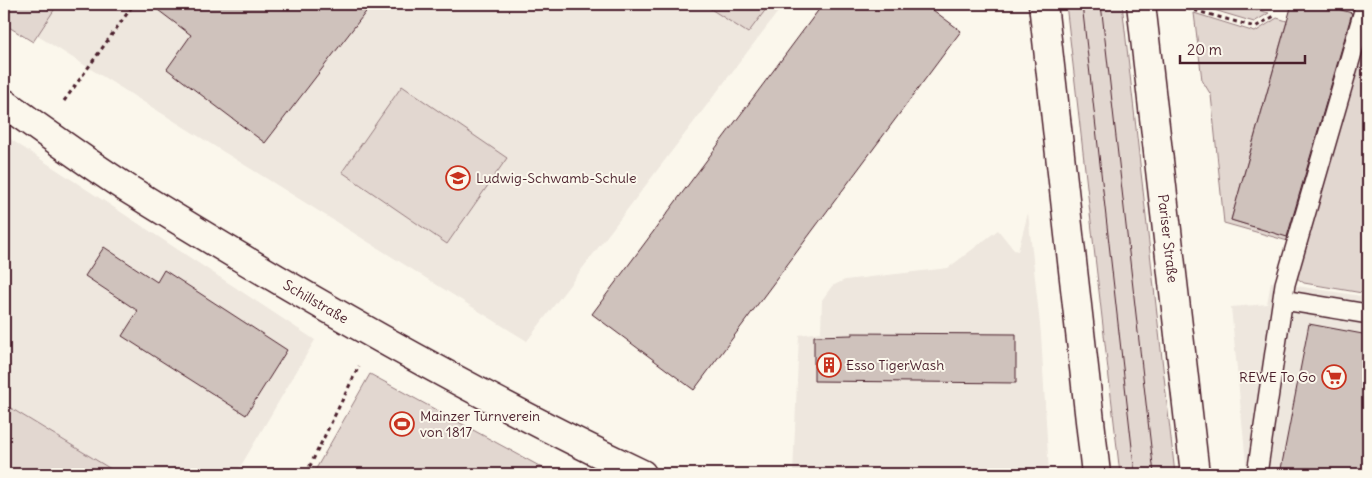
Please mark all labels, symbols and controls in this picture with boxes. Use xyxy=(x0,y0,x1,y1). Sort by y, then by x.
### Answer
scale bar xyxy=(1180,32,1304,64)
text: 20 m xyxy=(1187,40,1222,59)
school or university icon: Ludwig-Schwamb-Schule xyxy=(445,165,471,191)
place label: Ludwig-Schwamb-Schule xyxy=(476,169,637,187)
street label: Pariser Straße xyxy=(1154,193,1182,284)
street label: Schillstraße xyxy=(280,276,352,327)
building icon: Esso TigerWash xyxy=(816,352,842,378)
place label: Esso TigerWash xyxy=(846,356,944,374)
supermarket icon: REWE To Go xyxy=(1321,364,1347,390)
place label: REWE To Go xyxy=(1239,368,1316,386)
place label: Mainzer Turnverein von 1817 xyxy=(420,407,540,441)
sports icon: Mainzer Turnverein von 1817 xyxy=(389,411,415,437)

